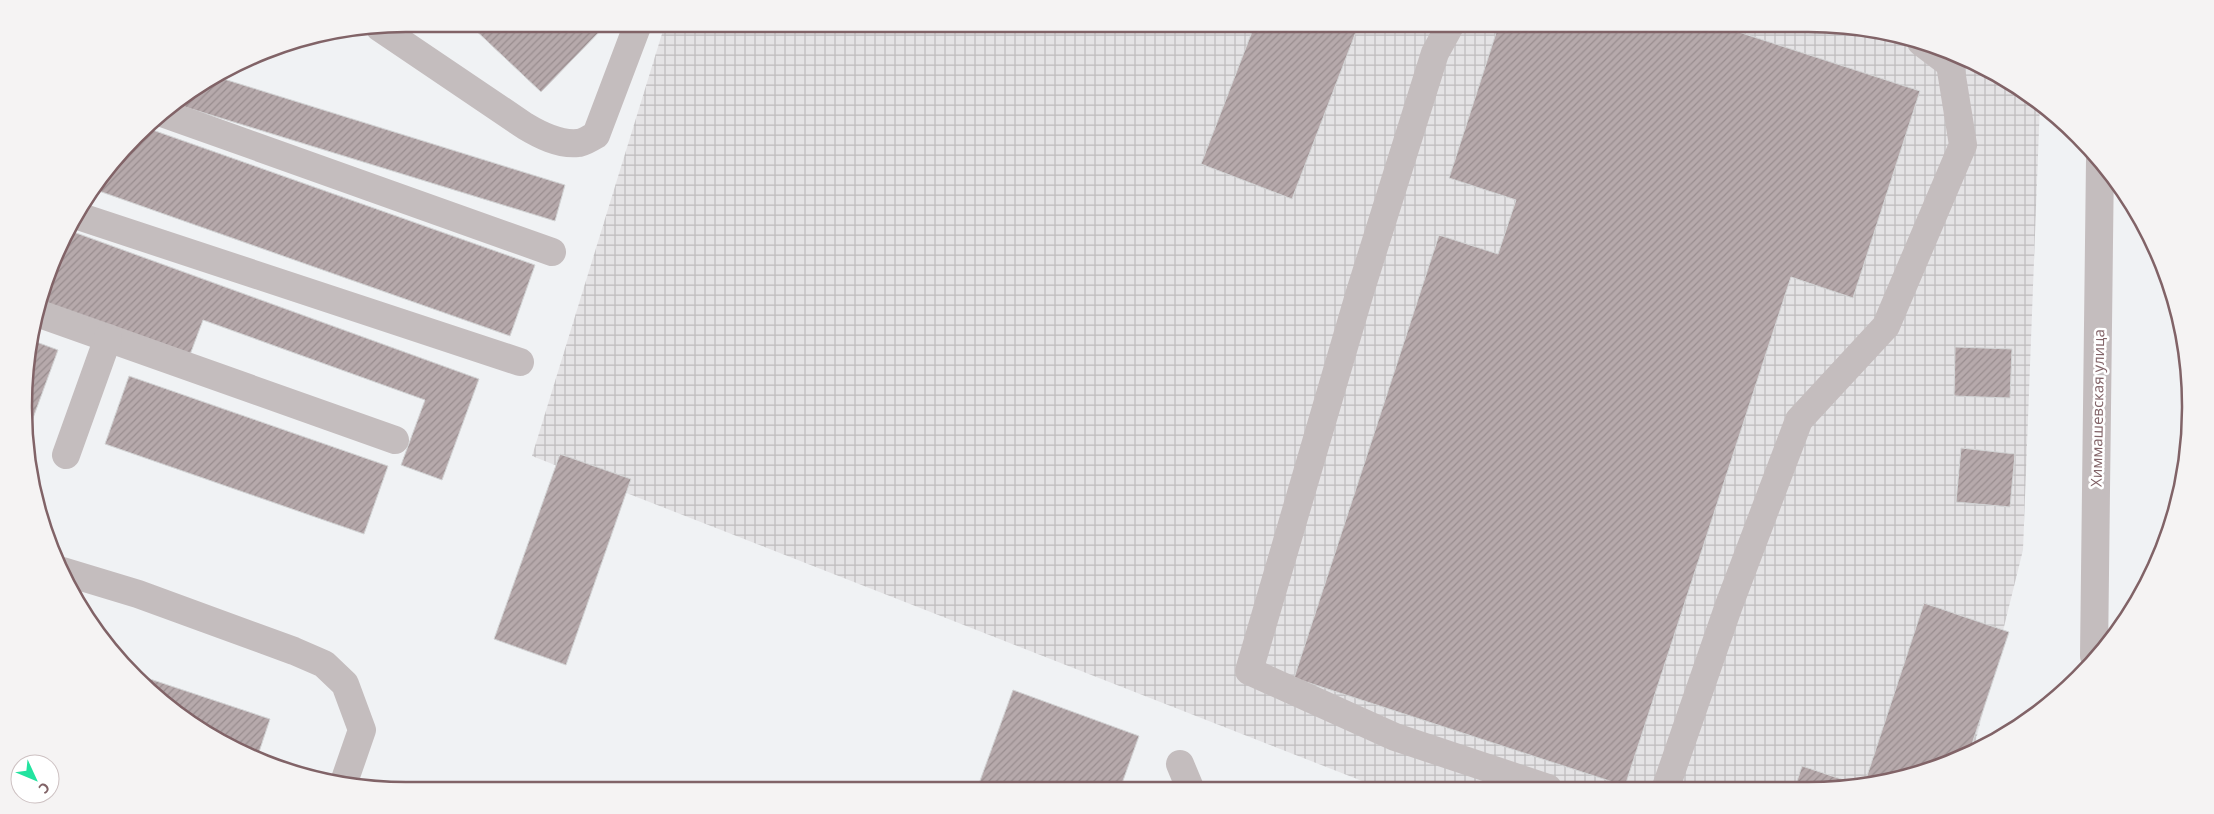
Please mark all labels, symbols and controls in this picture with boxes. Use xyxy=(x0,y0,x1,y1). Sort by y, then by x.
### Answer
street label: Химмашевская улица xyxy=(2086,329,2108,487)
north arrow xyxy=(10,754,60,804)
text: С xyxy=(35,779,55,798)

